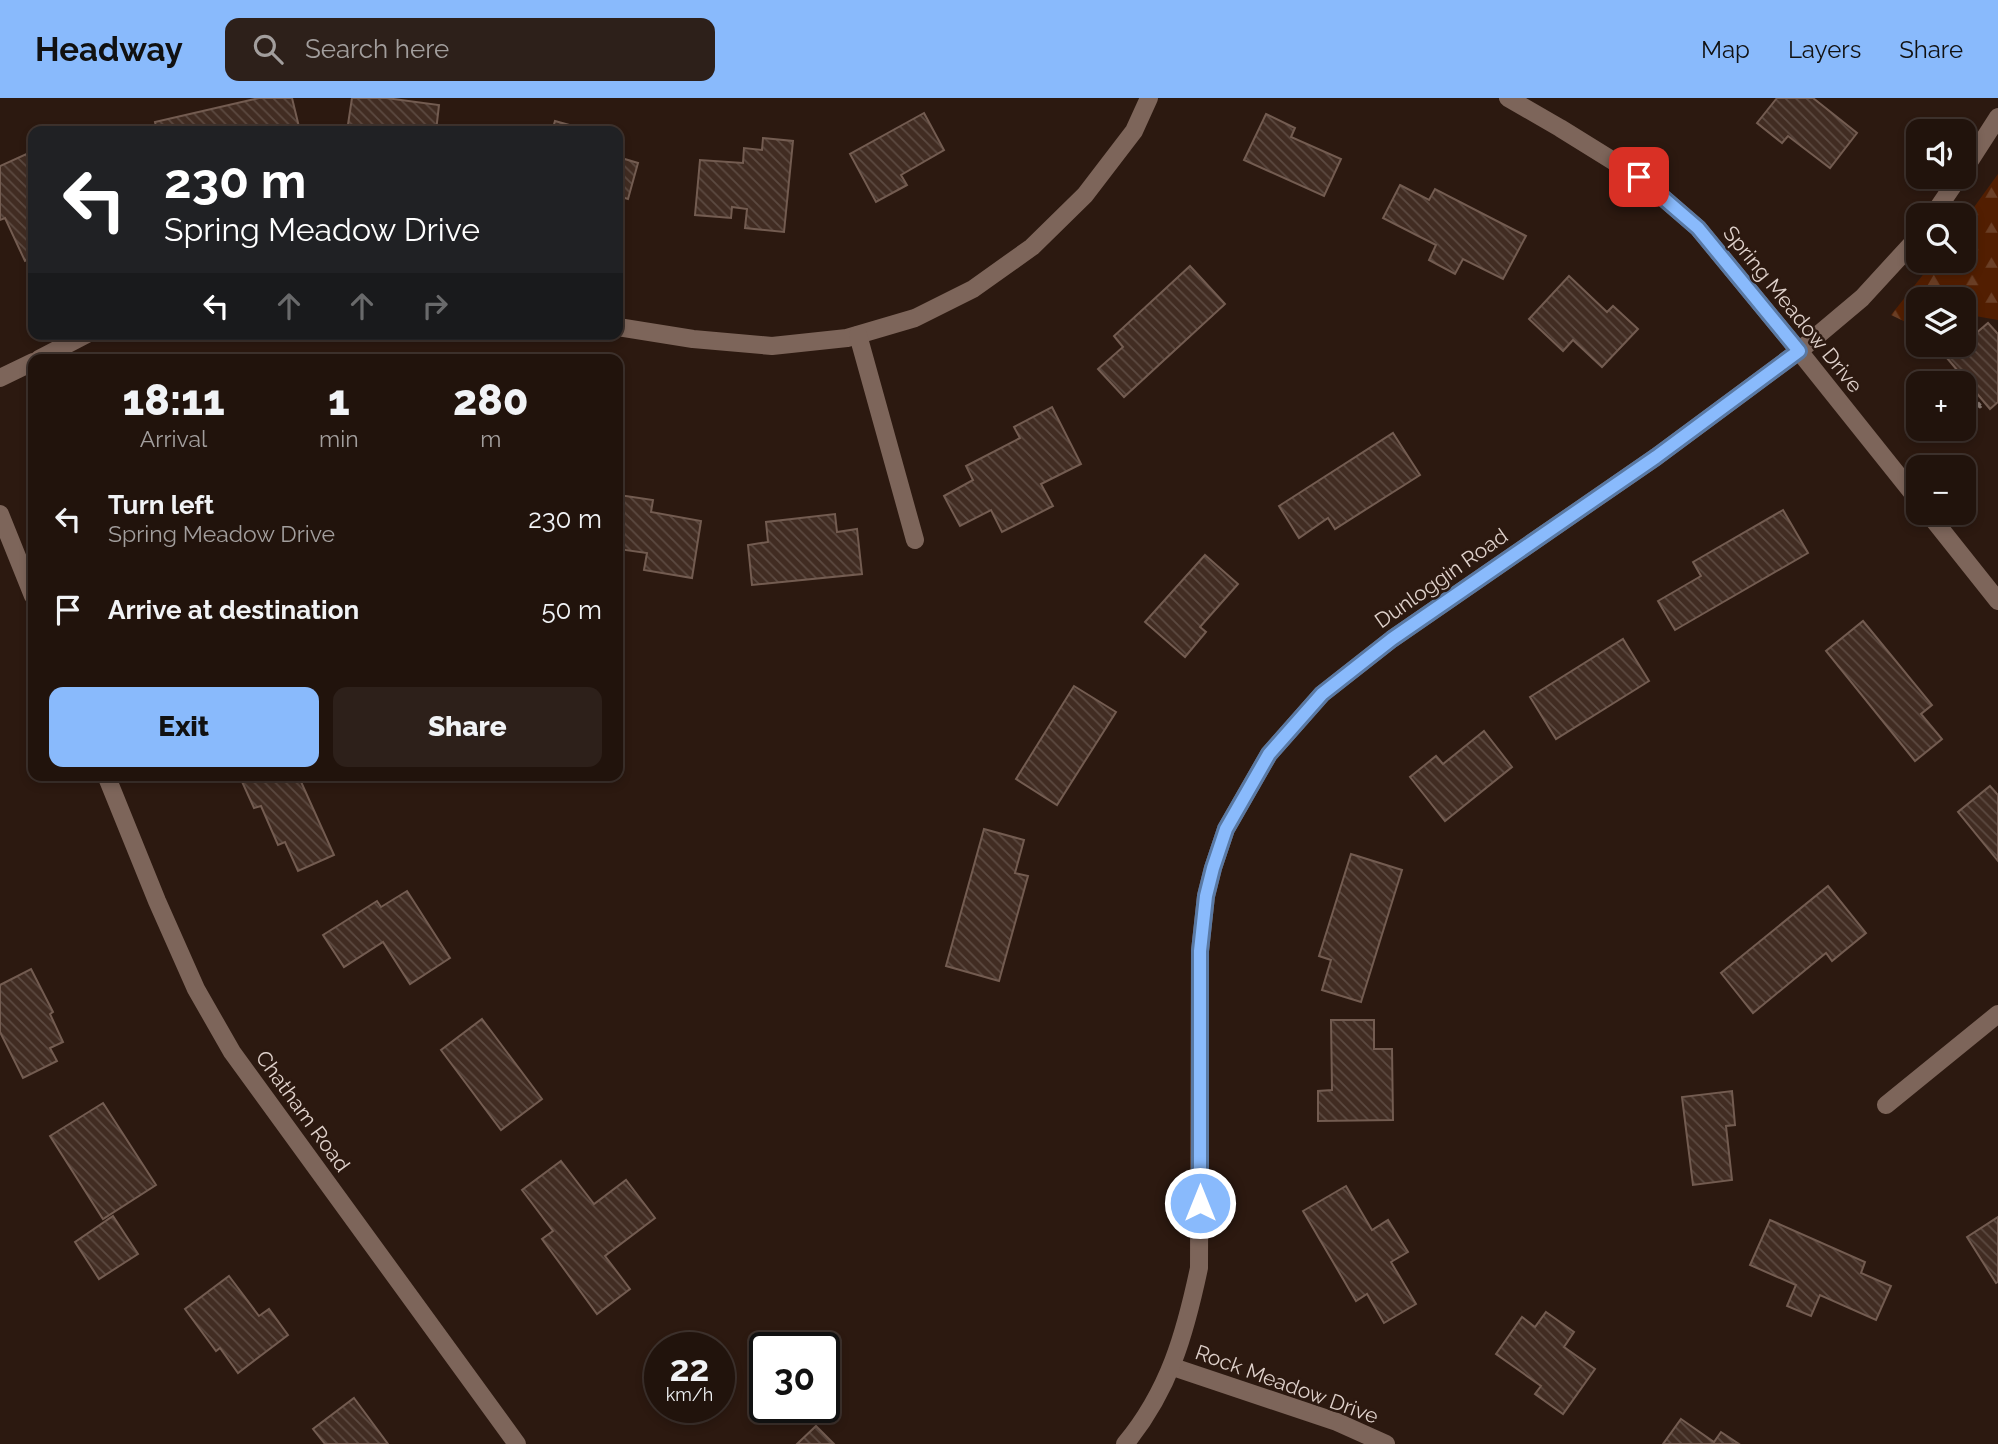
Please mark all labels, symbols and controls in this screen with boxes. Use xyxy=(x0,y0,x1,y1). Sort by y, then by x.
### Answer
search box xyxy=(225,18,715,81)
text: Headway xyxy=(35,30,183,69)
icon: search xyxy=(249,30,287,68)
text: Search here xyxy=(305,34,449,64)
text: Map xyxy=(1701,35,1750,64)
text: Layers xyxy=(1788,35,1861,64)
text: Share xyxy=(1899,35,1963,64)
map controls xyxy=(1906,119,1976,525)
button: sound xyxy=(1906,119,1976,189)
pin xyxy=(1609,147,1669,207)
text: 230 m xyxy=(164,152,306,209)
icon: left xyxy=(49,154,140,245)
icon: arrive xyxy=(1620,158,1658,196)
button: search xyxy=(1906,203,1976,273)
text: Spring Meadow Drive xyxy=(164,211,480,248)
street label: Spring Meadow Drive xyxy=(1718,221,1868,397)
icon: left xyxy=(197,287,235,325)
icon: ahead xyxy=(270,287,308,325)
icon: ahead xyxy=(343,287,381,325)
icon: right xyxy=(416,287,454,325)
button: layers xyxy=(1906,287,1976,357)
button: + xyxy=(1906,371,1976,441)
text: 18:11 xyxy=(122,376,225,425)
text: 1 xyxy=(328,376,350,425)
text: 280 xyxy=(453,376,529,425)
text: Arrival xyxy=(140,425,207,452)
text: min xyxy=(319,425,359,452)
text: m xyxy=(480,425,501,452)
button: − xyxy=(1906,455,1976,525)
text: Turn left xyxy=(108,490,214,520)
icon: left xyxy=(49,500,87,538)
text: 230 m xyxy=(528,504,602,534)
text: Spring Meadow Drive xyxy=(108,520,335,547)
street label: Dunloggin Road xyxy=(1370,523,1512,633)
icon: arrive xyxy=(49,591,87,629)
text: Arrive at destination xyxy=(108,595,359,625)
text: 50 m xyxy=(541,595,602,625)
button: Exit xyxy=(49,687,319,767)
button: Share xyxy=(333,687,602,767)
street label: Chatham Road xyxy=(251,1045,355,1177)
position arrow xyxy=(1163,1166,1237,1240)
speed limit sign: 30 xyxy=(749,1332,840,1423)
street label: Rock Meadow Drive xyxy=(1192,1339,1382,1429)
text: 22 xyxy=(670,1348,709,1389)
text: km/h xyxy=(666,1384,713,1405)

